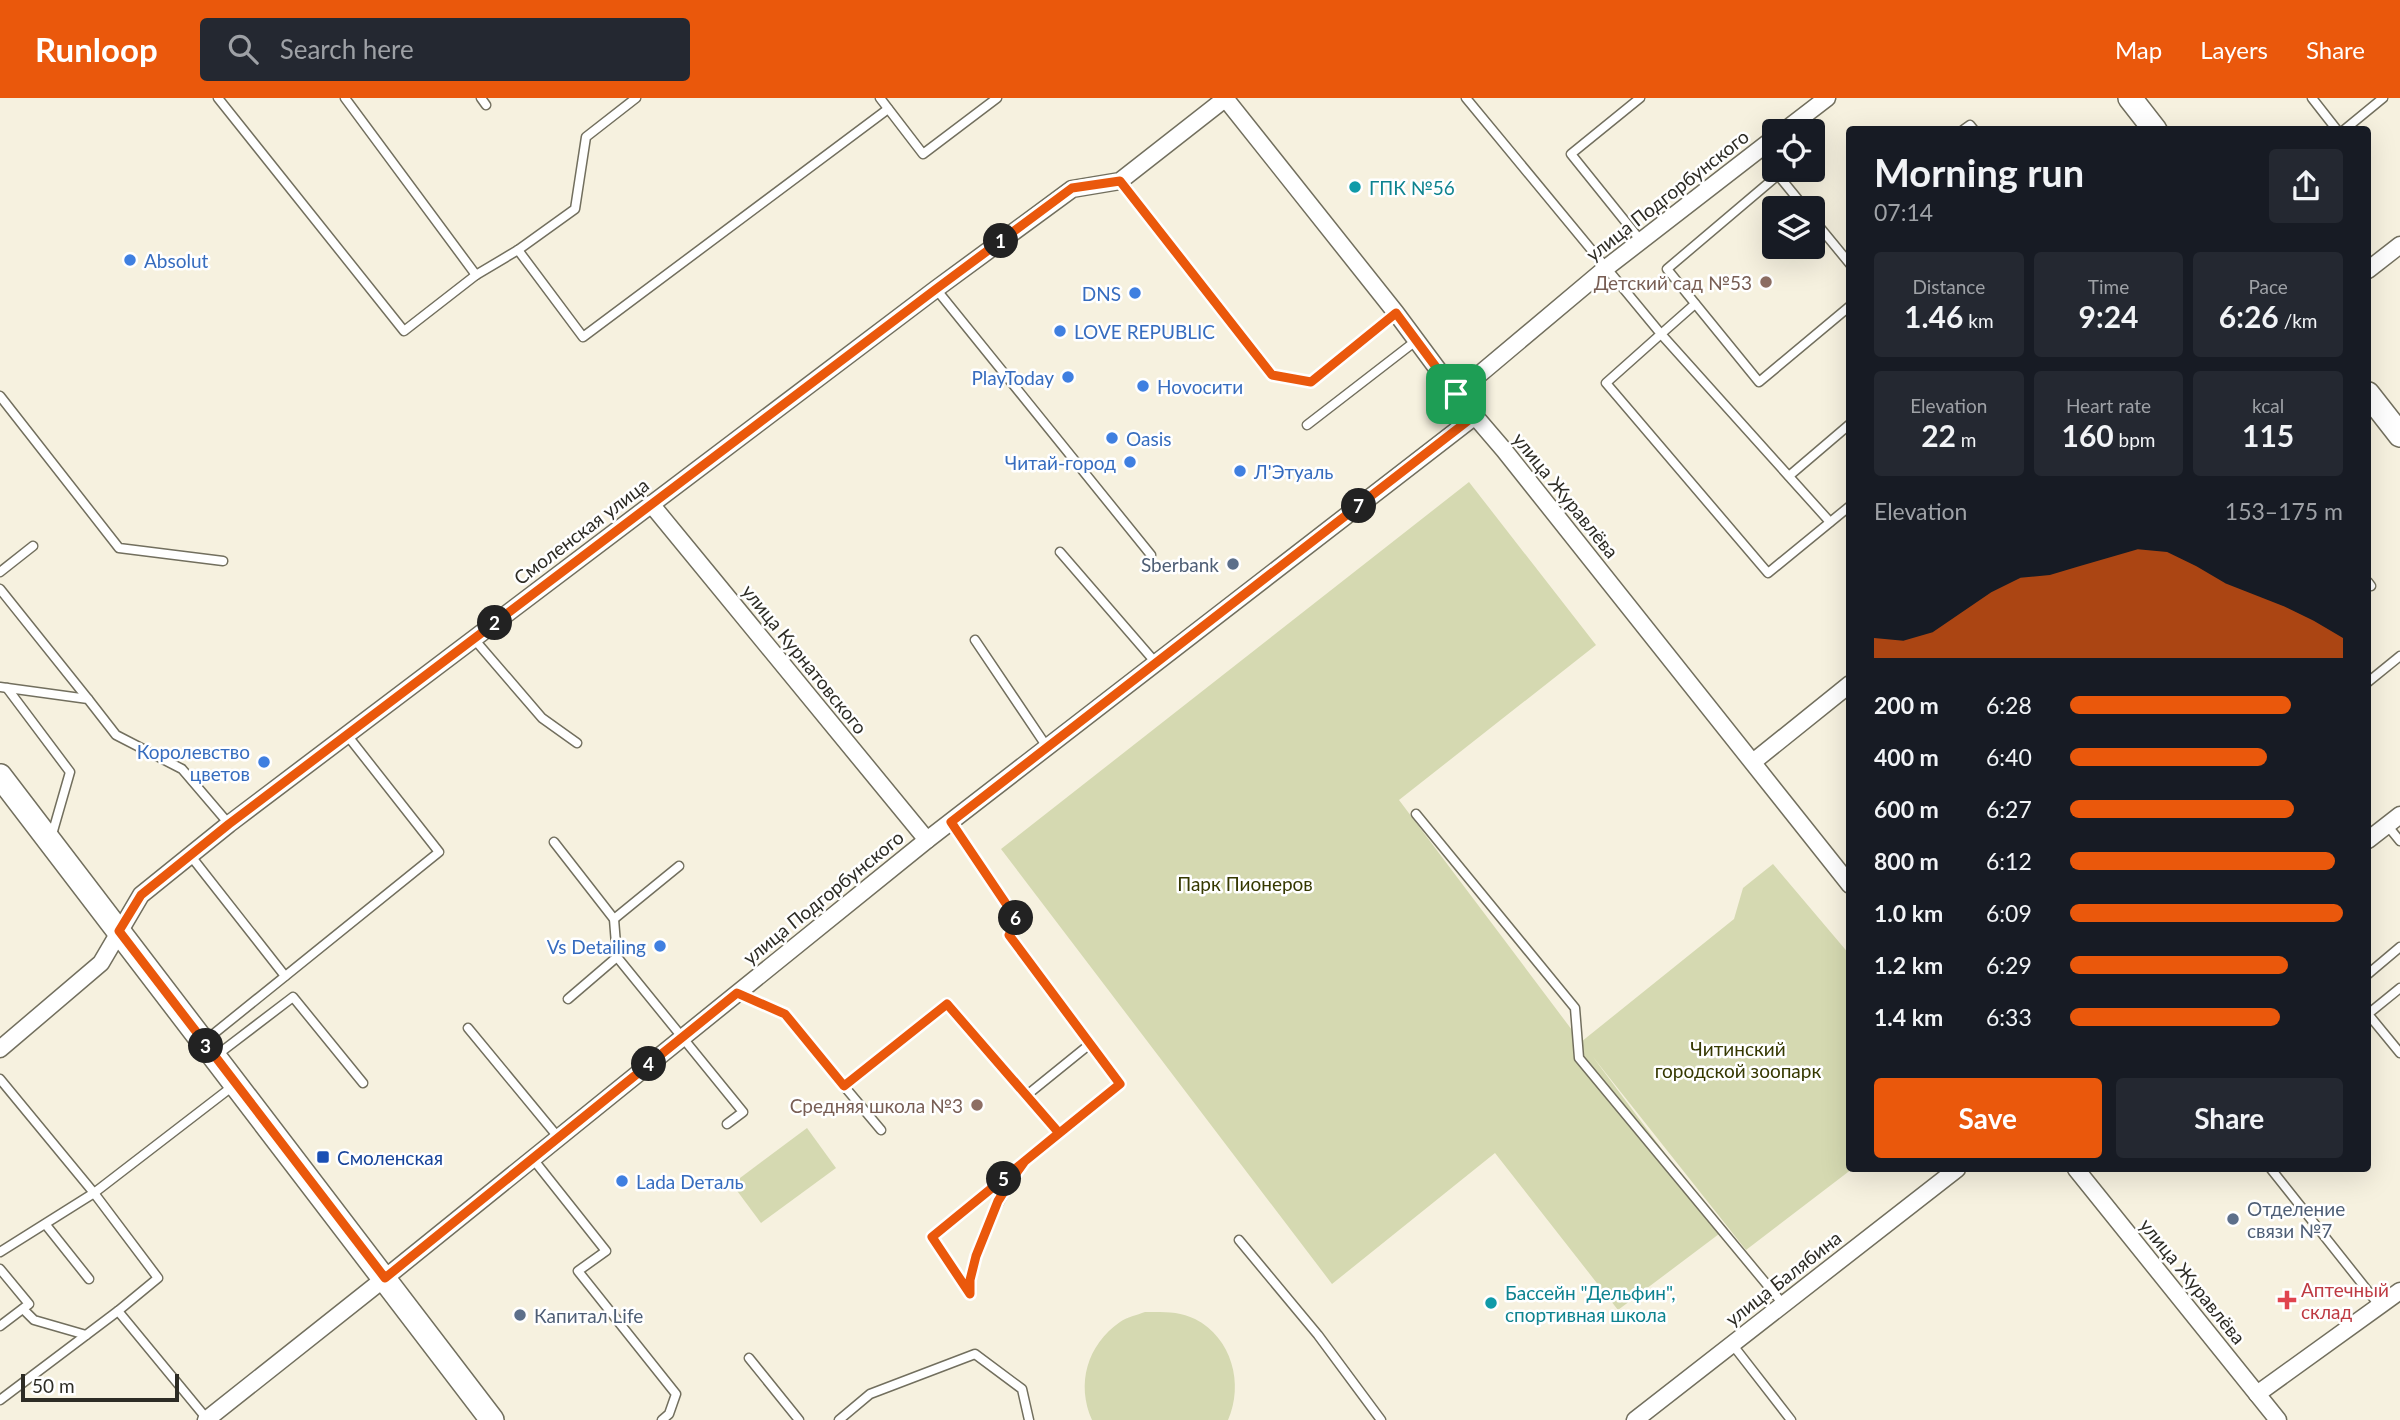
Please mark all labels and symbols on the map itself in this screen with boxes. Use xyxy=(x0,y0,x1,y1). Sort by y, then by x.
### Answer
street label: улица Подгорбунского xyxy=(1581,124,1753,266)
place label: ГПК №56 xyxy=(1369,176,1455,199)
marker: ГПК №56 xyxy=(1347,179,1363,195)
pin: 1 xyxy=(984,223,1018,258)
place label: Absolut xyxy=(144,249,209,272)
marker: Absolut xyxy=(122,252,138,268)
place label: Детский сад №53 xyxy=(1594,271,1752,294)
marker: Детский сад №53 xyxy=(1758,274,1774,290)
place label: DNS xyxy=(1082,282,1121,305)
marker: DNS xyxy=(1127,285,1143,301)
place label: LOVE REPUBLIC xyxy=(1074,320,1215,343)
marker: LOVE REPUBLIC xyxy=(1052,323,1068,339)
pin xyxy=(1426,364,1486,424)
place label: PlayToday xyxy=(971,366,1054,389)
marker: PlayToday xyxy=(1060,369,1076,385)
place label: Ноvосити xyxy=(1157,375,1243,398)
marker: Ноvосити xyxy=(1135,378,1151,394)
place label: Oasis xyxy=(1126,427,1171,450)
street label: улица Журавлёва xyxy=(1508,428,1624,562)
marker: Oasis xyxy=(1104,430,1120,446)
place label: Читай-город xyxy=(1005,451,1116,474)
marker: Читай-город xyxy=(1122,454,1138,470)
place label: Л'Этуаль xyxy=(1253,460,1333,483)
marker: Л'Этуаль xyxy=(1232,463,1248,479)
street label: Смоленская улица xyxy=(509,473,653,589)
pin: 7 xyxy=(1342,488,1376,524)
place label: Sberbank xyxy=(1141,553,1219,576)
marker: Sberbank xyxy=(1225,556,1241,572)
street label: улица Курнатовского xyxy=(738,580,872,738)
pin: 2 xyxy=(477,606,512,640)
place label: Королевство цветов xyxy=(137,740,250,785)
marker: Королевство цветов xyxy=(256,754,272,770)
street label: улица Подгорбунского xyxy=(738,825,908,969)
park label: Парк Пионеров xyxy=(1177,872,1313,895)
pin: 6 xyxy=(998,900,1034,936)
place label: Vs Detailing xyxy=(547,935,646,958)
marker: Vs Detailing xyxy=(652,938,668,954)
pin: 3 xyxy=(188,1028,224,1063)
park label: Читинский городской зоопарк xyxy=(1655,1037,1821,1082)
pin: 4 xyxy=(632,1046,666,1082)
place label: Средняя школа №3 xyxy=(790,1094,963,1117)
marker: Средняя школа №3 xyxy=(969,1097,985,1113)
place label: Смоленская xyxy=(337,1146,443,1169)
marker: Смоленская xyxy=(315,1149,331,1165)
pin: 5 xyxy=(986,1162,1021,1196)
place label: Lada Dеталь xyxy=(636,1170,744,1193)
marker: Lada Dеталь xyxy=(614,1173,630,1189)
place label: Отделение связи №7 xyxy=(2247,1197,2345,1242)
marker: Отделение связи №7 xyxy=(2225,1211,2241,1227)
street label: улица Журавлёва xyxy=(2135,1214,2251,1348)
street label: улица Балябина xyxy=(1721,1226,1845,1330)
place label: Аптечный склад xyxy=(2301,1278,2389,1323)
place label: Бассейн "Дельфин", спортивная школа xyxy=(1505,1281,1675,1326)
marker: Аптечный склад xyxy=(2279,1292,2295,1308)
marker: Бассейн "Дельфин", спортивная школа xyxy=(1483,1295,1499,1311)
place label: Капитал Life xyxy=(534,1304,643,1327)
marker: Капитал Life xyxy=(512,1307,528,1323)
scale bar xyxy=(21,1371,178,1403)

